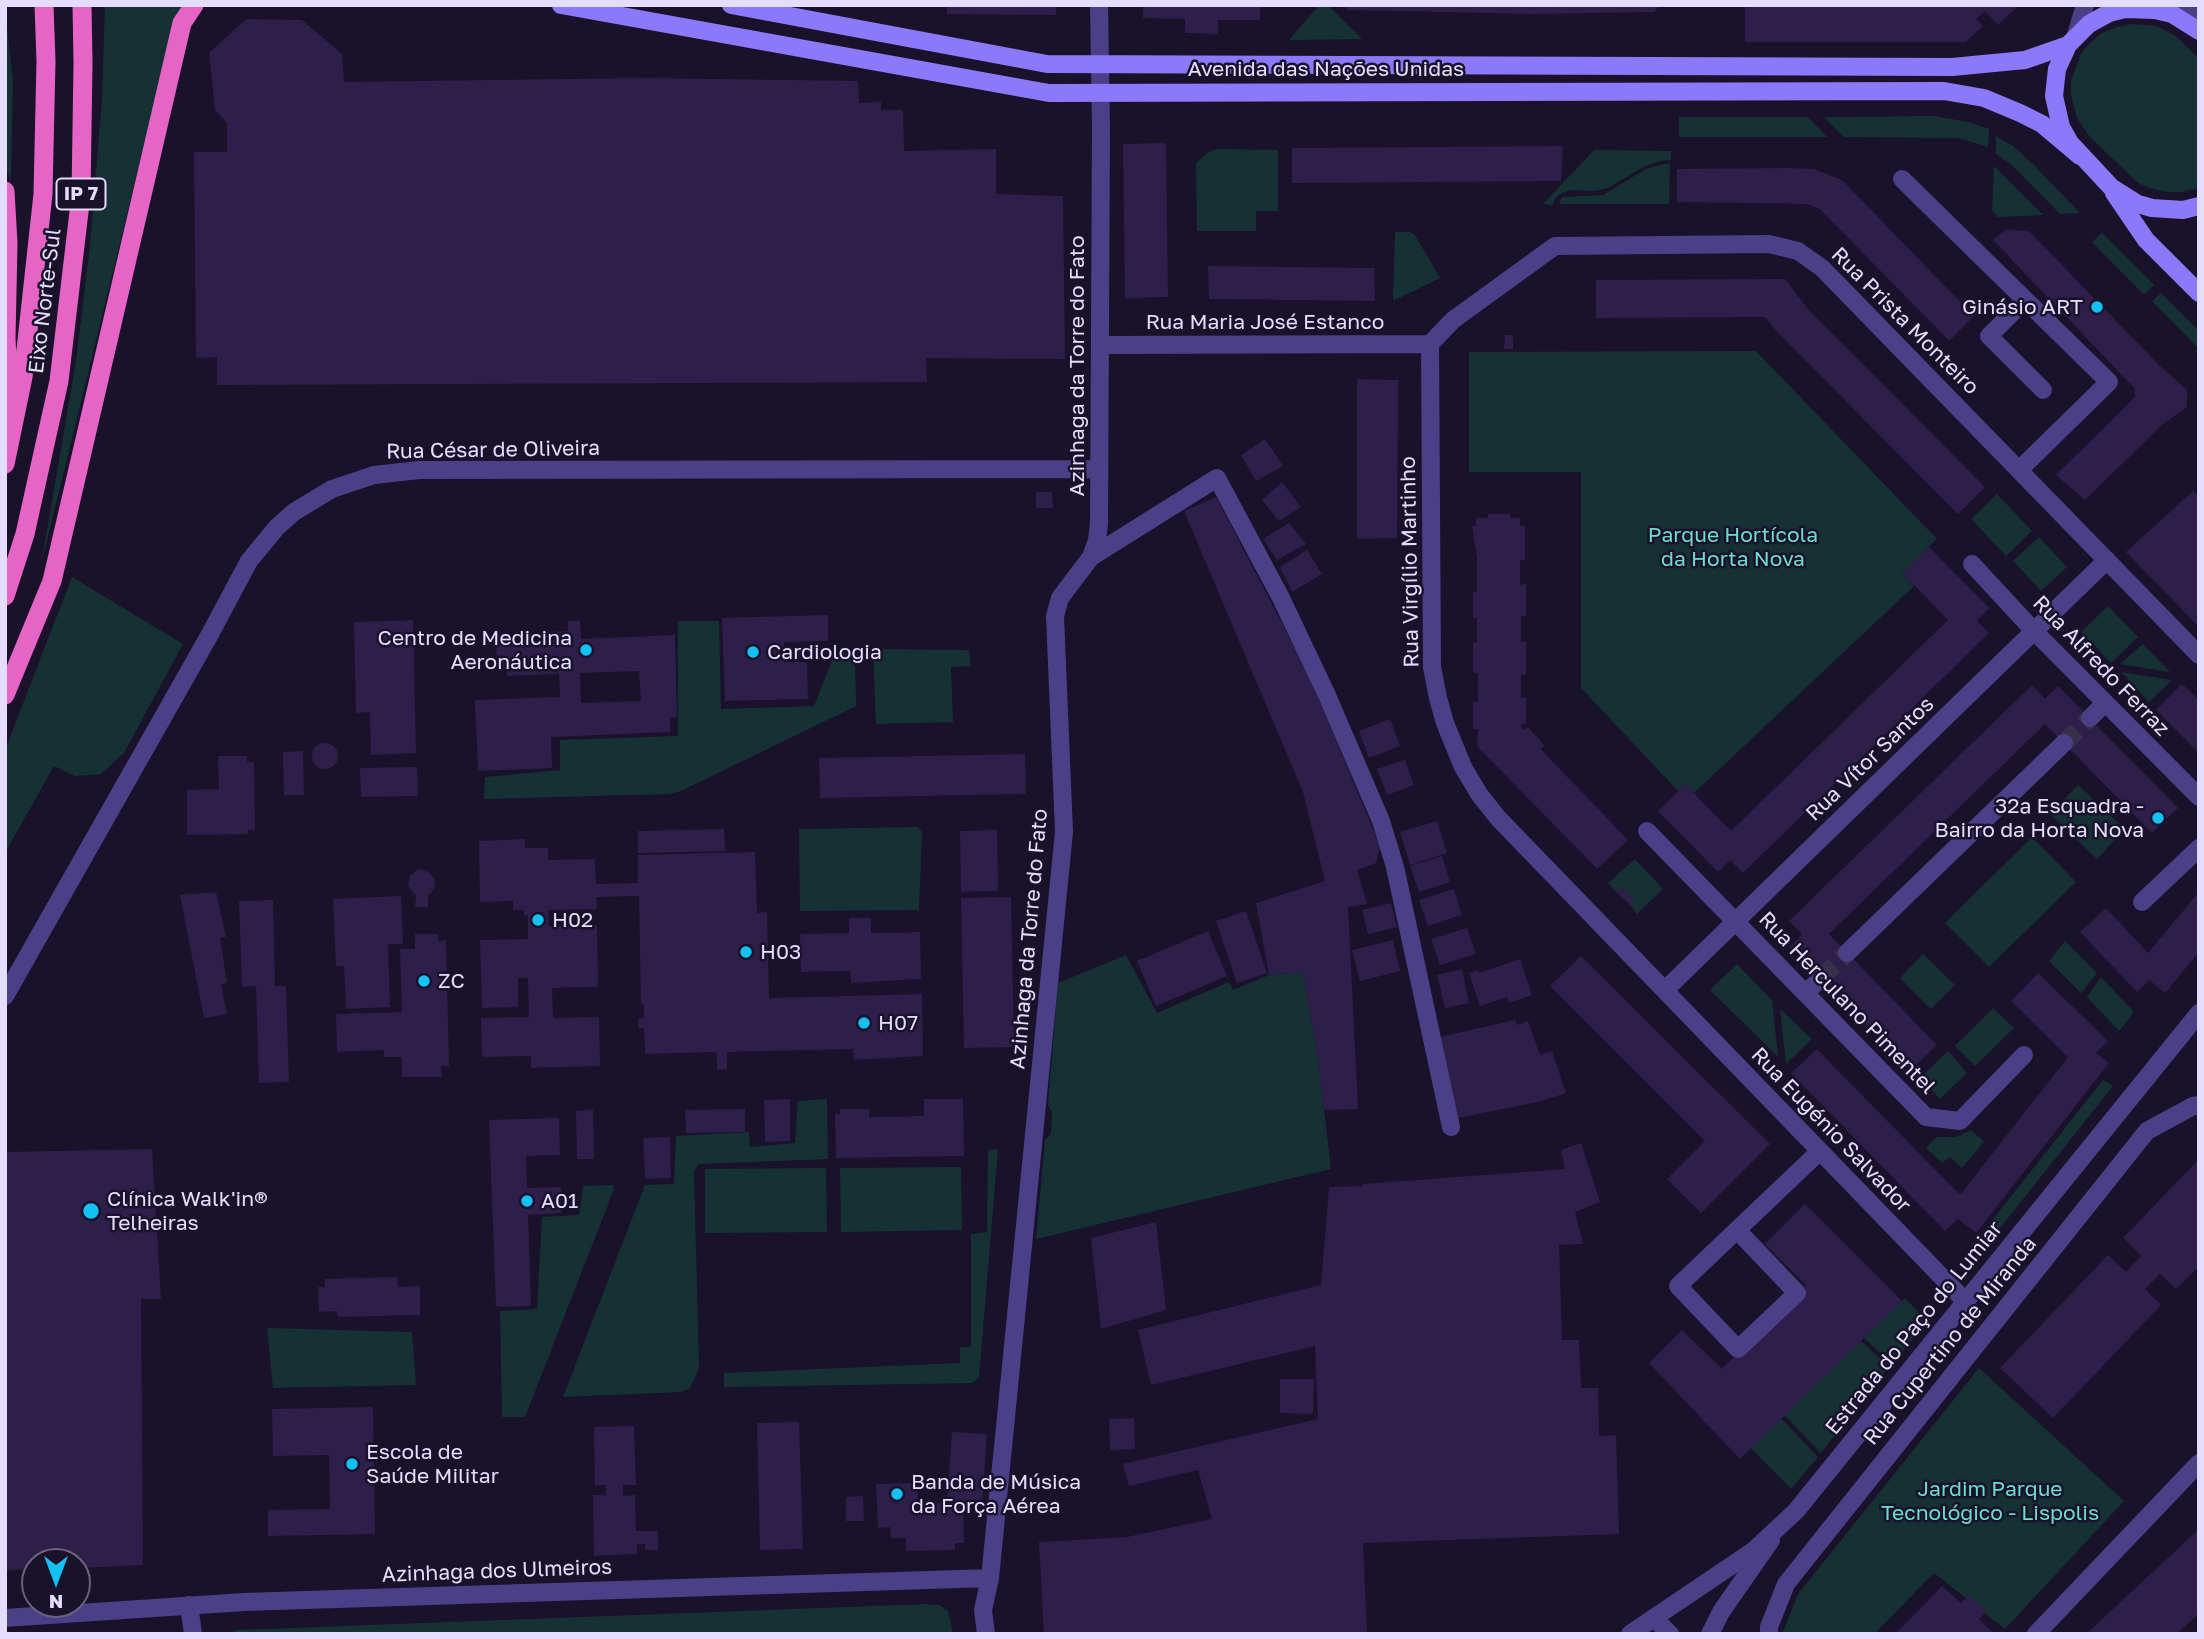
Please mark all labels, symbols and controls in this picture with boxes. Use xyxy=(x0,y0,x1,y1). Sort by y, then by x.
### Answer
street label: Avenida das Nações Unidas xyxy=(1188,56,1464,82)
road number: IP 7 xyxy=(56,178,106,210)
street label: Eixo Norte-Sul xyxy=(24,227,66,375)
street label: Azinhaga da Torre do Fato xyxy=(1064,235,1090,497)
street label: Rua Prista Monteiro xyxy=(1826,242,1984,400)
place label: Ginásio ART xyxy=(1962,294,2083,320)
marker: Ginásio ART xyxy=(2089,299,2105,315)
street label: Rua Maria José Estanco xyxy=(1146,309,1384,335)
street label: Rua César de Oliveira xyxy=(386,436,600,464)
street label: Rua Virgílio Martinho xyxy=(1396,456,1424,668)
park label: Parque Hortícola da Horta Nova xyxy=(1648,522,1818,572)
street label: Rua Alfredo Ferraz xyxy=(2028,591,2174,741)
place label: Centro de Medicina Aeronáutica xyxy=(378,625,572,675)
place label: Cardiologia xyxy=(767,639,882,665)
marker: Centro de Medicina Aeronáutica xyxy=(578,642,594,658)
marker: Cardiologia xyxy=(745,644,761,660)
street label: Rua Vítor Santos xyxy=(1801,692,1939,826)
place label: 32ª Esquadra - Bairro da Horta Nova xyxy=(1935,793,2144,843)
street label: Azinhaga da Torre do Fato xyxy=(1005,808,1053,1070)
marker: 32ª Esquadra - Bairro da Horta Nova xyxy=(2150,810,2166,826)
place label: H02 xyxy=(552,907,593,933)
street label: Rua Herculano Pimentel xyxy=(1753,907,1941,1099)
marker: H02 xyxy=(530,912,546,928)
place label: H03 xyxy=(760,939,801,965)
marker: H03 xyxy=(738,944,754,960)
place label: ZC xyxy=(438,968,465,994)
marker: ZC xyxy=(416,973,432,989)
place label: H07 xyxy=(878,1010,918,1036)
marker: H07 xyxy=(856,1015,872,1031)
street label: Rua Eugénio Salvador xyxy=(1746,1042,1916,1218)
place label: Clínica Walk'in® Telheiras xyxy=(107,1186,268,1236)
place label: A01 xyxy=(541,1188,578,1214)
marker: A01 xyxy=(519,1193,535,1209)
marker: Clínica Walk'in® Telheiras xyxy=(81,1201,101,1221)
street label: Estrada do Paço do Lumiar xyxy=(1820,1216,2008,1440)
street label: Rua Cupertino de Miranda xyxy=(1858,1232,2042,1450)
place label: Escola de Saúde Militar xyxy=(366,1439,499,1489)
marker: Escola de Saúde Militar xyxy=(344,1456,360,1472)
place label: Banda de Música da Força Aérea xyxy=(911,1469,1081,1519)
park label: Jardim Parque Tecnológico - Lispolis xyxy=(1881,1476,2099,1526)
marker: Banda de Música da Força Aérea xyxy=(889,1486,905,1502)
north arrow xyxy=(21,1548,91,1618)
street label: Azinhaga dos Ulmeiros xyxy=(381,1554,613,1588)
text: N xyxy=(49,1591,63,1614)

